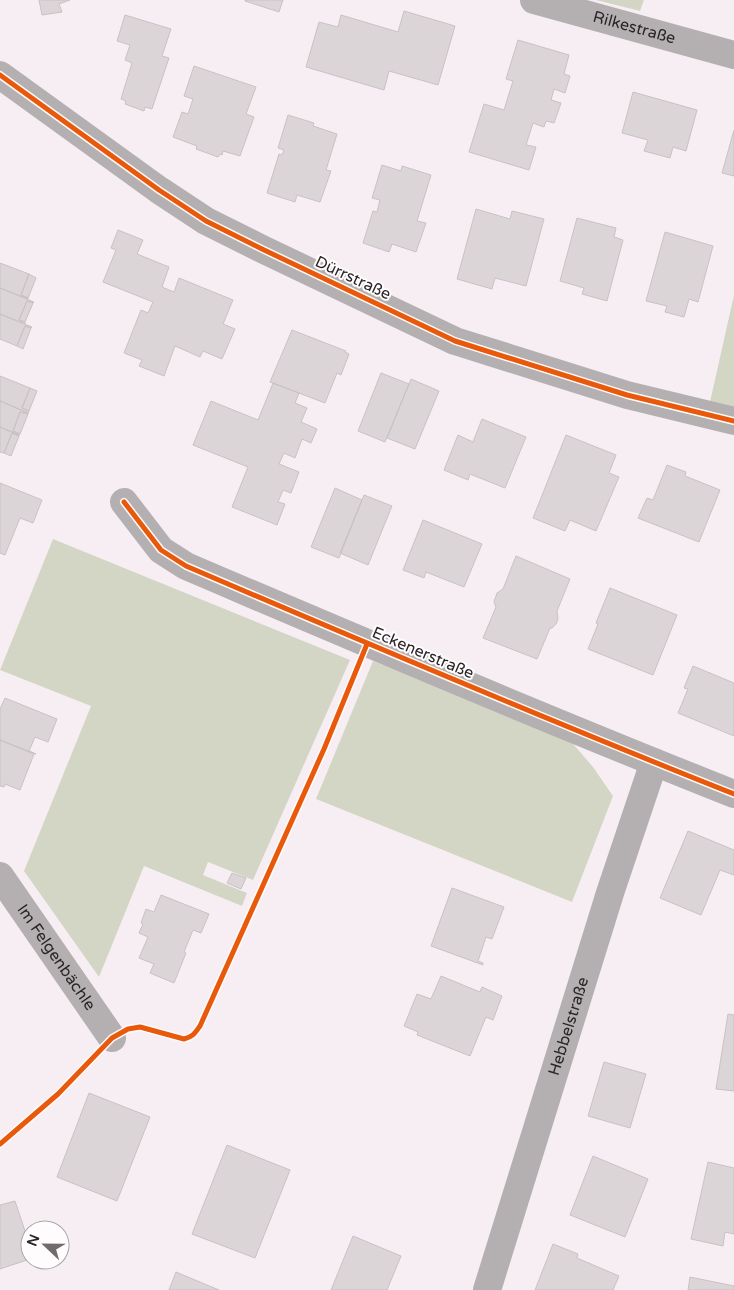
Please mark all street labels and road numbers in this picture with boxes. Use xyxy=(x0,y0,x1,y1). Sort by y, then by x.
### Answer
street label: Rilkestraße xyxy=(591,7,678,48)
street label: Dürrstraße xyxy=(312,252,394,304)
street label: Eckenerstraße xyxy=(369,623,477,683)
street label: Im Felgenbächle xyxy=(13,900,100,1014)
street label: Hebbelstraße xyxy=(544,975,593,1078)

